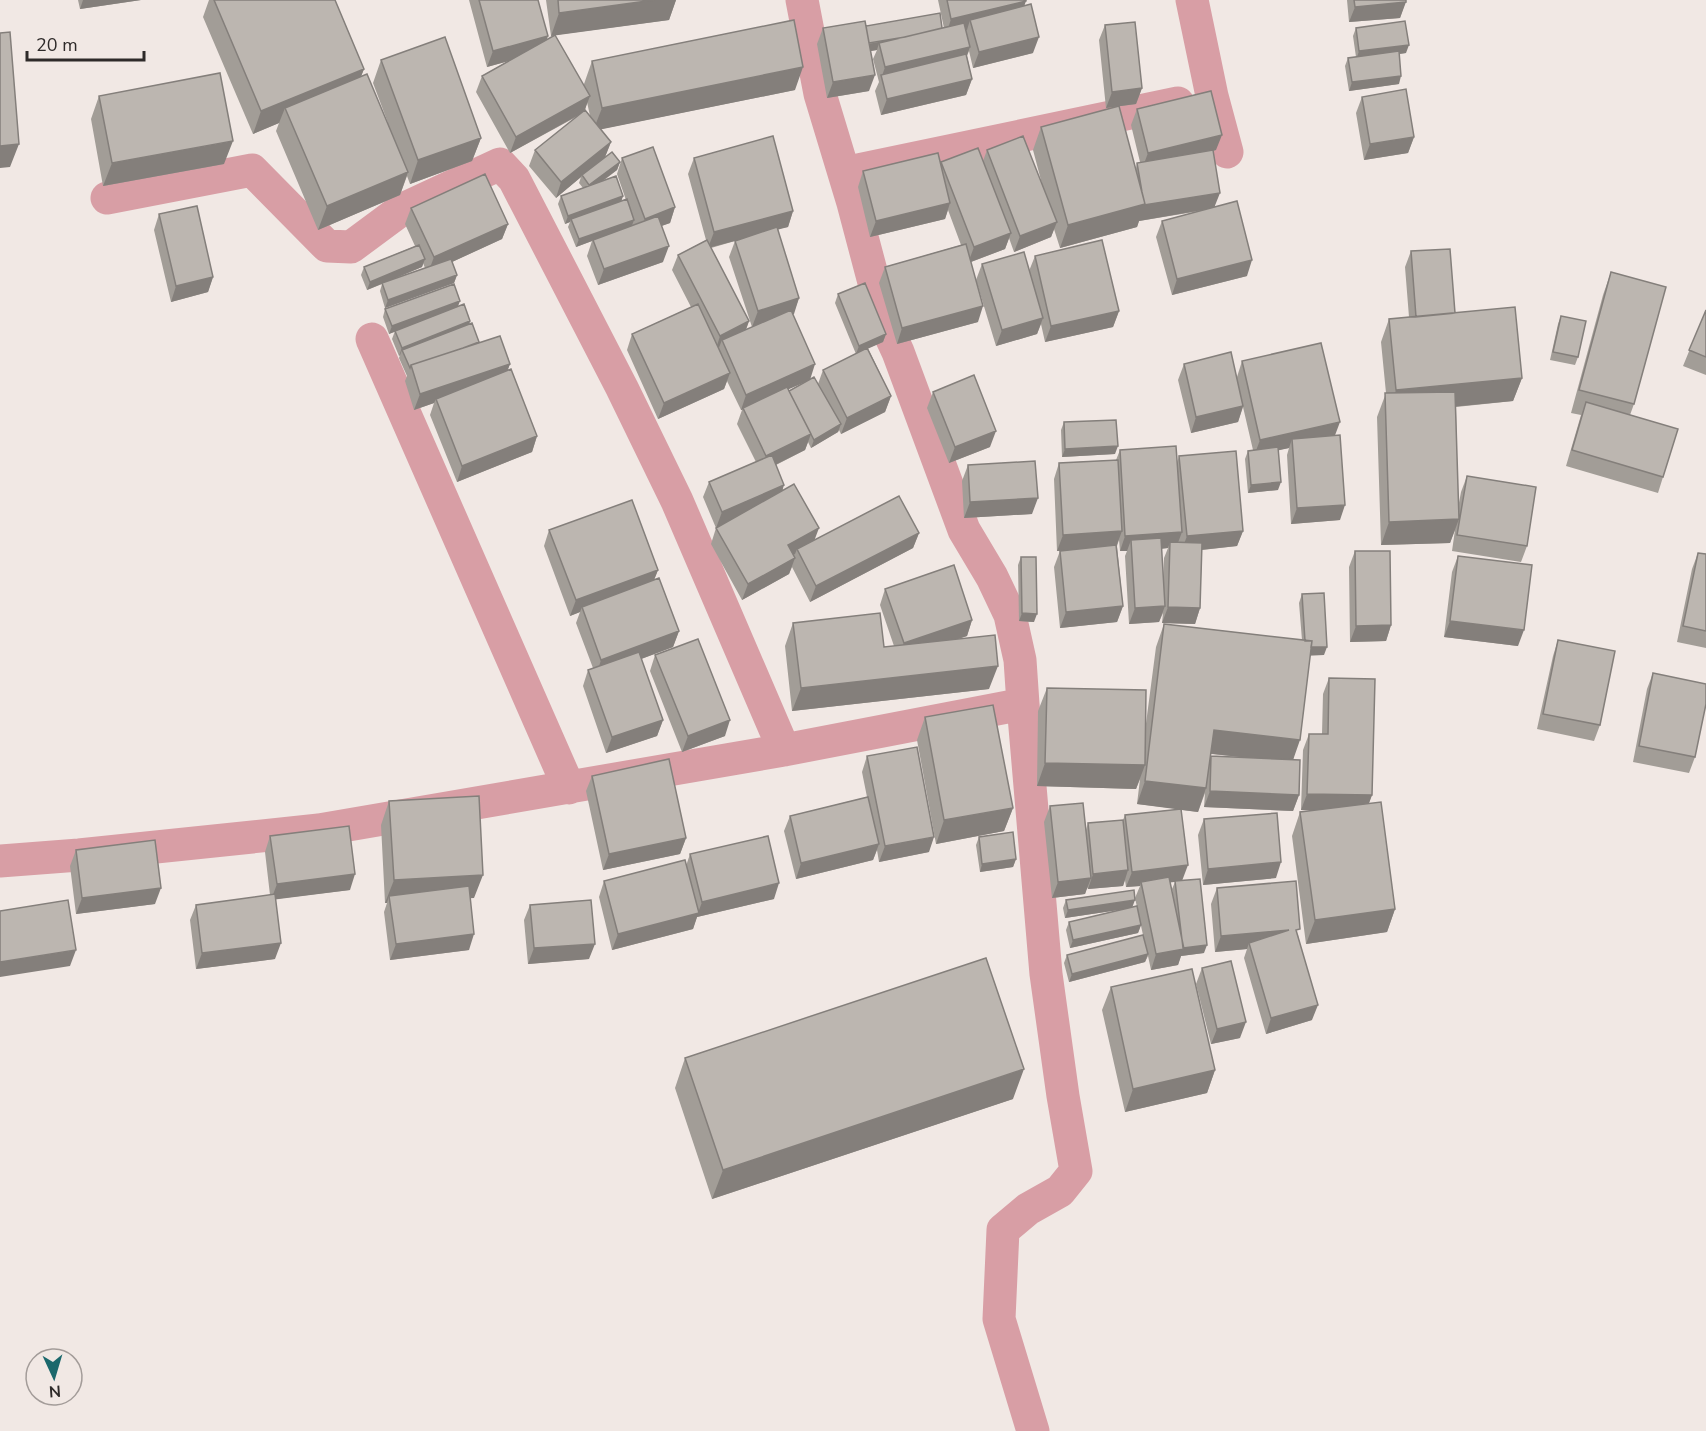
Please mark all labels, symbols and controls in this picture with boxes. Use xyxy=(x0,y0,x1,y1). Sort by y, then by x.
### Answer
scale bar xyxy=(27,24,144,62)
text: 20 m xyxy=(36,33,78,57)
north arrow xyxy=(24,1347,84,1407)
text: N xyxy=(48,1380,62,1402)

